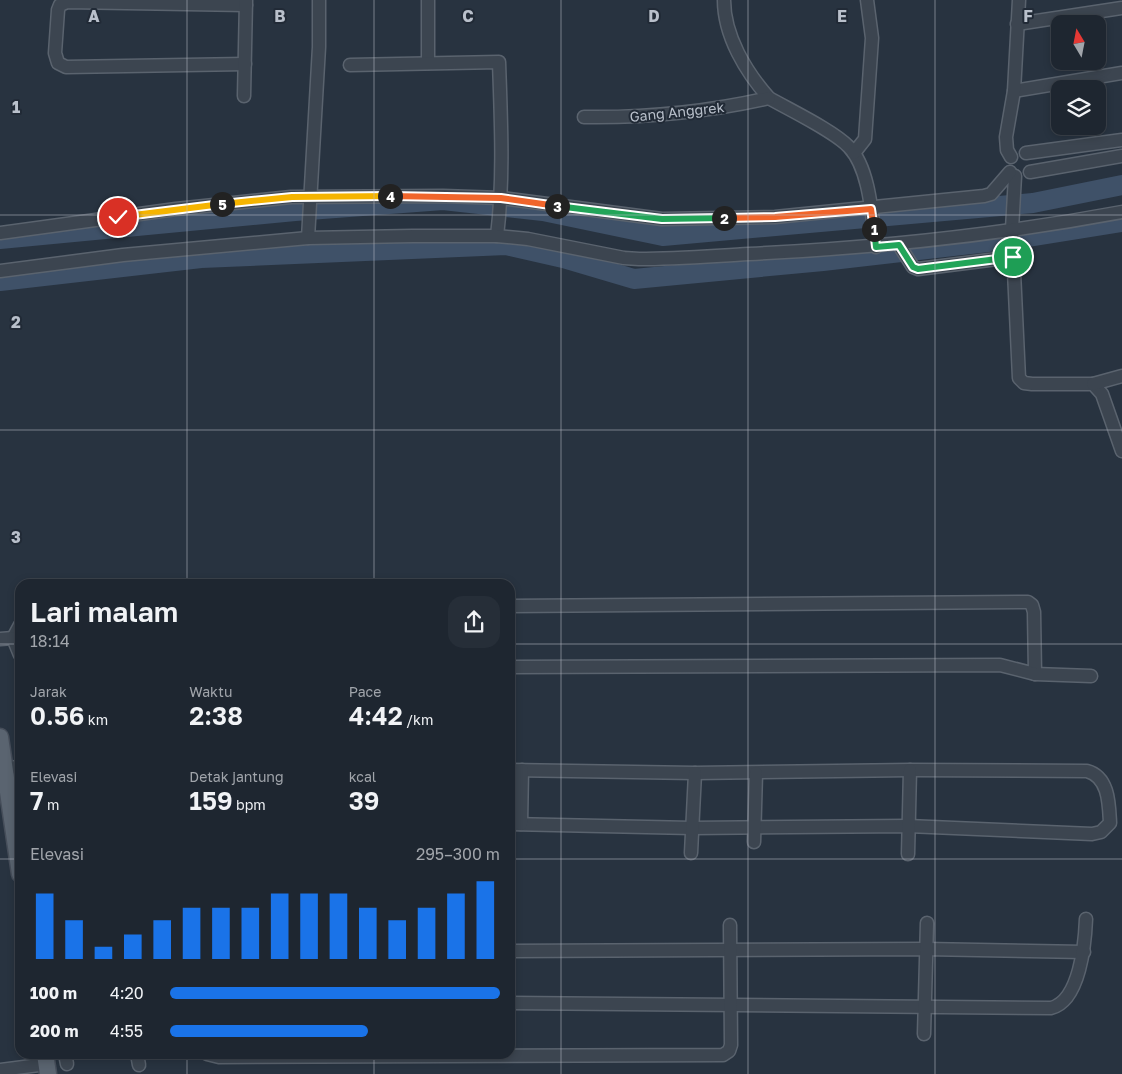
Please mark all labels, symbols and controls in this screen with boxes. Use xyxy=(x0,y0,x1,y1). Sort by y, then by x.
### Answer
text: A xyxy=(88,6,100,26)
text: B xyxy=(274,6,286,26)
text: C xyxy=(462,6,474,26)
text: D xyxy=(648,6,660,26)
text: E xyxy=(837,6,847,26)
text: F xyxy=(1023,6,1033,26)
north arrow xyxy=(1051,15,1106,70)
map controls xyxy=(1051,15,1106,135)
button: layers xyxy=(1051,80,1106,135)
text: 1 xyxy=(12,97,20,117)
street label: Gang Anggrek xyxy=(629,98,725,125)
pin: 4 xyxy=(378,184,402,208)
text: 4 xyxy=(386,188,395,205)
pin: 5 xyxy=(210,192,234,216)
pin: 3 xyxy=(544,194,570,218)
pin xyxy=(97,196,139,238)
text: 5 xyxy=(218,196,227,213)
text: 3 xyxy=(553,198,562,215)
icon: check xyxy=(104,203,132,231)
pin: 2 xyxy=(712,206,736,230)
text: 2 xyxy=(720,210,729,227)
pin: 1 xyxy=(862,216,886,242)
text: 1 xyxy=(871,221,878,238)
pin xyxy=(992,236,1034,278)
icon: arrive xyxy=(999,243,1027,271)
text: 2 xyxy=(11,312,21,332)
text: 3 xyxy=(11,527,21,547)
text: Lari malam xyxy=(30,595,178,628)
button: share xyxy=(448,596,500,648)
text: 18:14 xyxy=(30,631,70,651)
text: Jarak xyxy=(30,683,67,700)
text: Waktu xyxy=(189,683,232,700)
text: Pace xyxy=(349,683,381,700)
text: 0.56 xyxy=(30,700,84,731)
text: 2:38 xyxy=(189,700,243,731)
text: 4:42 xyxy=(349,700,403,731)
text: km xyxy=(84,711,108,728)
text: /km xyxy=(403,711,433,728)
text: Elevasi xyxy=(30,768,77,785)
text: Detak jantung xyxy=(189,768,284,785)
text: kcal xyxy=(349,768,376,785)
text: 7 xyxy=(30,785,44,816)
text: 159 xyxy=(189,785,233,816)
text: 39 xyxy=(349,785,379,816)
text: m xyxy=(44,796,59,813)
text: bpm xyxy=(233,796,266,813)
text: Elevasi xyxy=(30,844,84,864)
text: 295–300 m xyxy=(416,844,500,864)
text: 100 m xyxy=(30,983,77,1003)
text: 4:20 xyxy=(110,983,144,1003)
text: 200 m xyxy=(30,1021,79,1041)
text: 4:55 xyxy=(110,1021,143,1041)

